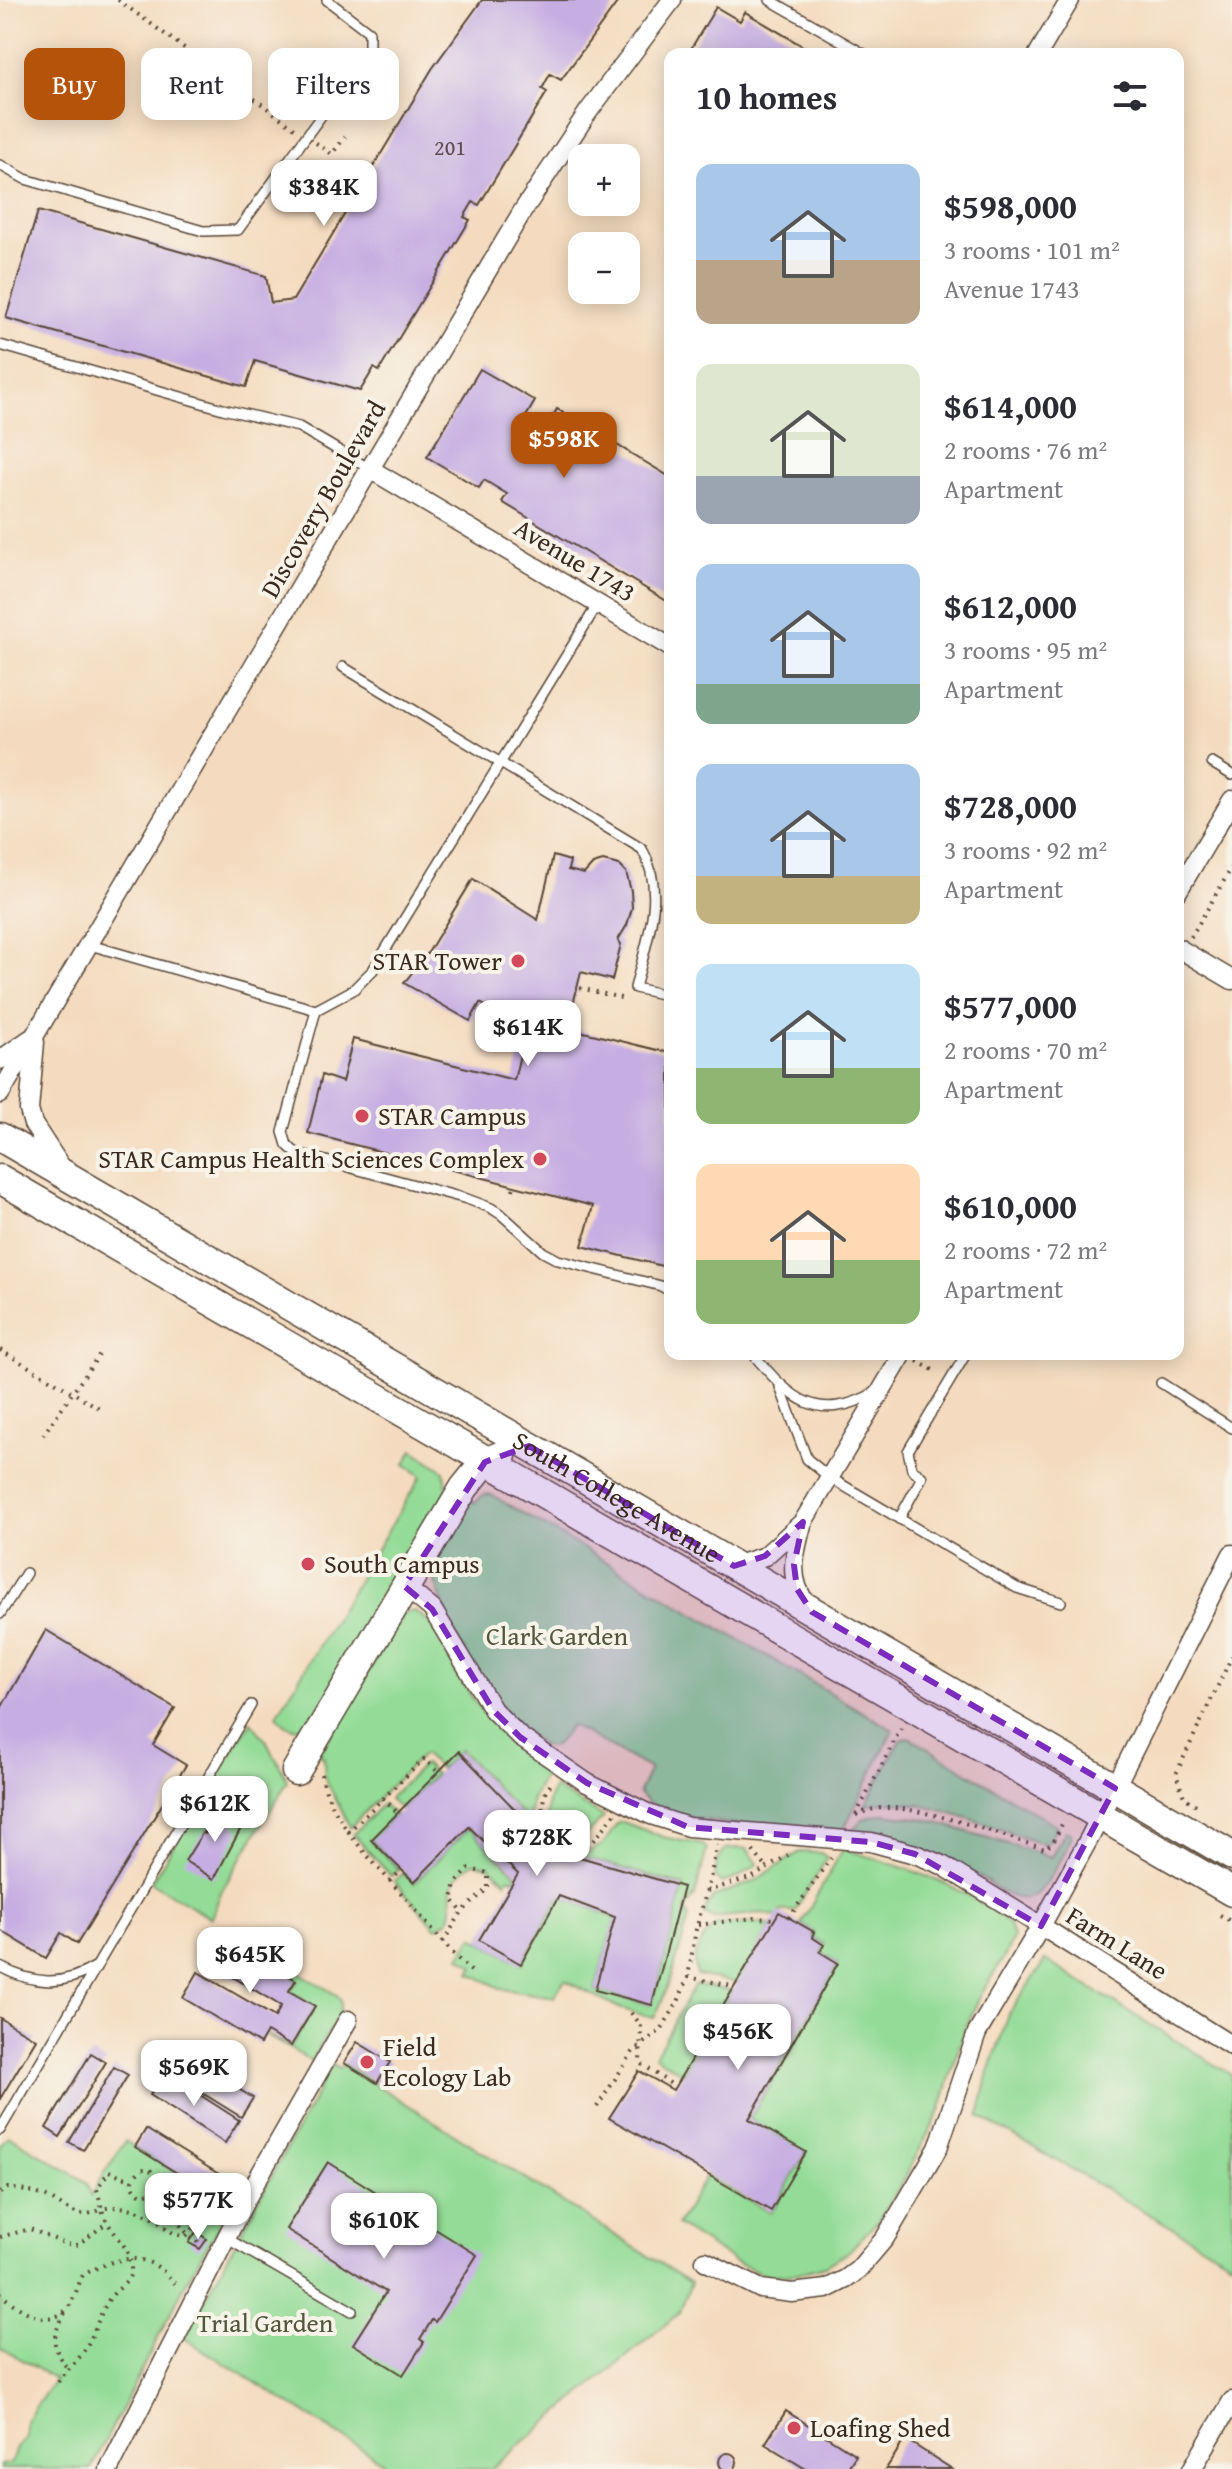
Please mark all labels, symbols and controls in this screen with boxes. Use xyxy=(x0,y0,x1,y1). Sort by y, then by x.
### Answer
chip: Buy xyxy=(24,48,125,120)
chip: Rent xyxy=(141,48,252,120)
chip: Filters xyxy=(268,48,399,120)
text: 10 homes xyxy=(696,72,837,121)
icon: filters xyxy=(1108,74,1152,118)
house number: 201 xyxy=(434,131,466,163)
map controls xyxy=(568,144,640,304)
button: + xyxy=(568,144,640,216)
pin: $384K xyxy=(268,160,380,228)
text: $384K xyxy=(289,166,359,205)
text: $598,000 xyxy=(944,181,1077,230)
icon: home xyxy=(760,196,856,292)
text: 3 rooms · 101 m² xyxy=(944,230,1120,269)
button: − xyxy=(568,232,640,304)
text: Avenue 1743 xyxy=(944,269,1080,308)
text: $614,000 xyxy=(944,381,1077,430)
street label: Discovery Boulevard xyxy=(250,393,395,605)
icon: home xyxy=(760,396,856,492)
pin: $598K xyxy=(508,412,620,480)
text: $598K xyxy=(529,418,599,457)
text: 2 rooms · 76 m² xyxy=(944,430,1107,469)
text: Apartment xyxy=(944,469,1063,508)
street label: Avenue 1743 xyxy=(507,508,643,611)
text: $612,000 xyxy=(944,581,1077,630)
icon: home xyxy=(760,596,856,692)
text: 3 rooms · 95 m² xyxy=(944,630,1107,669)
text: Apartment xyxy=(944,669,1063,708)
text: $728,000 xyxy=(944,781,1077,830)
icon: home xyxy=(760,796,856,892)
text: 3 rooms · 92 m² xyxy=(944,830,1107,869)
text: Apartment xyxy=(944,869,1063,908)
place label: STAR Tower xyxy=(373,941,502,980)
marker: STAR Tower xyxy=(509,952,527,970)
text: $577,000 xyxy=(944,981,1077,1030)
icon: home xyxy=(760,996,856,1092)
pin: $614K xyxy=(472,1000,584,1068)
text: $614K xyxy=(493,1006,563,1045)
text: 2 rooms · 70 m² xyxy=(944,1030,1107,1069)
text: Apartment xyxy=(944,1069,1063,1108)
place label: STAR Campus xyxy=(378,1096,526,1135)
marker: STAR Campus xyxy=(353,1107,371,1125)
place label: STAR Campus Health Sciences Complex xyxy=(98,1139,525,1178)
marker: STAR Campus Health Sciences Complex xyxy=(531,1150,549,1168)
text: $610,000 xyxy=(944,1181,1077,1230)
icon: home xyxy=(760,1196,856,1292)
text: 2 rooms · 72 m² xyxy=(944,1230,1107,1269)
text: Apartment xyxy=(944,1269,1063,1308)
street label: South College Avenue xyxy=(506,1420,728,1572)
place label: South Campus xyxy=(324,1544,480,1583)
marker: South Campus xyxy=(299,1555,317,1573)
park label: Clark Garden xyxy=(486,1616,628,1655)
pin: $612K xyxy=(159,1776,271,1844)
text: $612K xyxy=(180,1782,250,1821)
pin: $728K xyxy=(481,1810,593,1878)
text: $728K xyxy=(502,1816,572,1855)
street label: Farm Lane xyxy=(1059,1896,1176,1989)
pin: $645K xyxy=(194,1927,306,1995)
text: $645K xyxy=(215,1933,285,1972)
pin: $456K xyxy=(682,2004,794,2072)
text: $456K xyxy=(703,2010,773,2049)
place label: Field Ecology Lab xyxy=(383,2027,512,2096)
pin: $569K xyxy=(138,2040,250,2108)
text: $569K xyxy=(159,2046,229,2085)
marker: Field Ecology Lab xyxy=(358,2053,376,2071)
pin: $577K xyxy=(142,2173,254,2241)
text: $577K xyxy=(163,2179,233,2218)
pin: $610K xyxy=(328,2193,440,2261)
text: $610K xyxy=(349,2199,419,2238)
park label: Trial Garden xyxy=(197,2303,334,2342)
place label: Loafing Shed xyxy=(810,2408,951,2447)
marker: Loafing Shed xyxy=(785,2419,803,2437)

